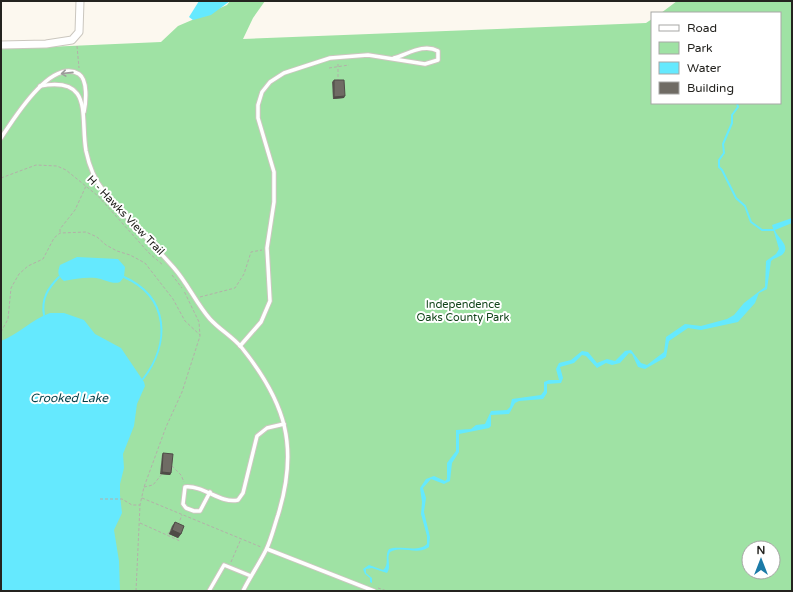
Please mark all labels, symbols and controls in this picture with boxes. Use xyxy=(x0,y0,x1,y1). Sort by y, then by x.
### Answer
legend xyxy=(651,12,781,104)
text: Road xyxy=(687,21,717,35)
text: Park xyxy=(687,41,713,55)
text: Water xyxy=(687,61,722,75)
one-way arrow xyxy=(61,70,74,77)
text: Building xyxy=(687,81,734,95)
street label: H - Hawks View Trail xyxy=(84,173,167,258)
park label: Independence Oaks County Park xyxy=(417,298,509,324)
water label: Crooked Lake xyxy=(30,391,109,405)
north arrow xyxy=(741,540,781,580)
text: N xyxy=(757,544,765,557)

